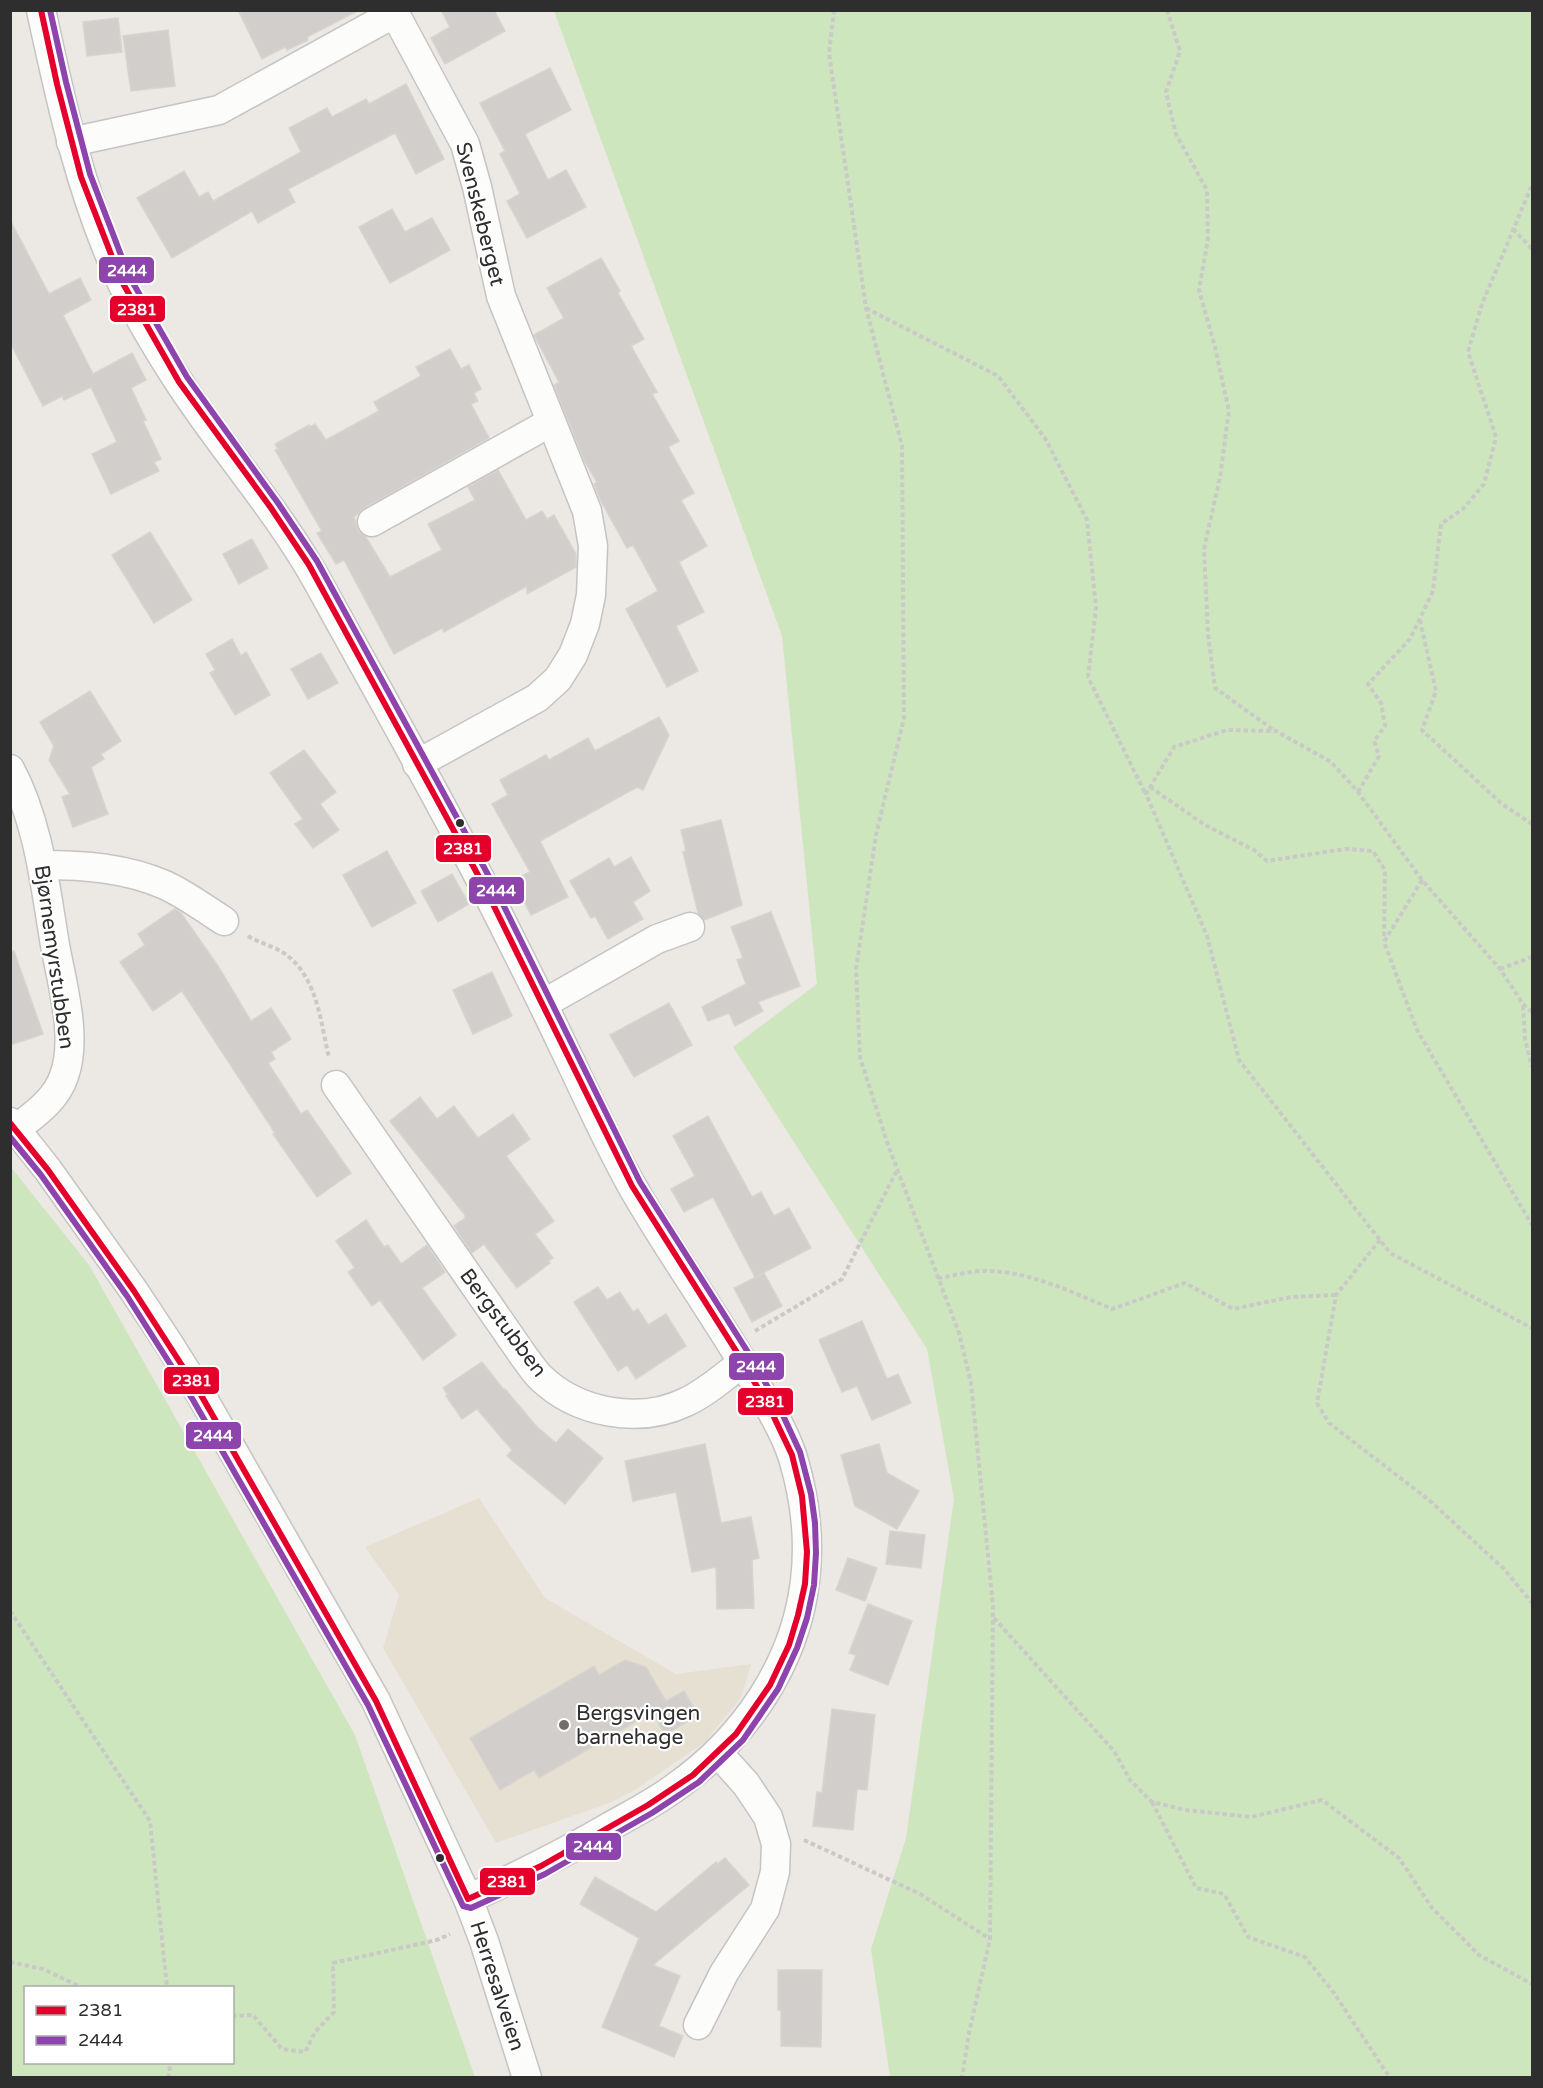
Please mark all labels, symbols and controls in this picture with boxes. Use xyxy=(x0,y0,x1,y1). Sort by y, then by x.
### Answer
street label: Svenskeberget xyxy=(450,140,510,288)
line badge: 2444 xyxy=(98,256,155,284)
text: 2444 xyxy=(107,261,147,281)
line badge: 2381 xyxy=(109,295,166,323)
text: 2381 xyxy=(117,300,157,320)
unlabelled marker xyxy=(454,817,466,829)
line badge: 2381 xyxy=(435,834,492,863)
text: 2381 xyxy=(443,839,483,859)
street label: Bjørnemyrstubben xyxy=(29,863,79,1051)
line badge: 2444 xyxy=(468,876,525,905)
text: 2444 xyxy=(476,881,516,901)
street label: Bergstubben xyxy=(454,1264,552,1382)
line badge: 2444 xyxy=(728,1352,785,1381)
text: 2444 xyxy=(736,1357,776,1377)
line badge: 2381 xyxy=(163,1366,220,1395)
text: 2381 xyxy=(172,1371,212,1391)
line badge: 2381 xyxy=(737,1387,794,1416)
text: 2381 xyxy=(745,1392,785,1412)
line badge: 2444 xyxy=(185,1421,242,1450)
text: 2444 xyxy=(193,1426,233,1446)
place label: Bergsvingen barnehage xyxy=(576,1701,700,1750)
marker: Bergsvingen barnehage xyxy=(557,1718,571,1732)
line badge: 2444 xyxy=(565,1832,622,1861)
text: 2444 xyxy=(573,1837,613,1857)
unlabelled marker xyxy=(434,1852,446,1864)
line badge: 2381 xyxy=(479,1867,536,1896)
text: 2381 xyxy=(487,1872,527,1892)
street label: Herresalveien xyxy=(464,1918,530,2054)
legend xyxy=(24,1986,234,2064)
text: 2381 xyxy=(78,1999,123,2021)
text: 2444 xyxy=(78,2029,123,2051)

